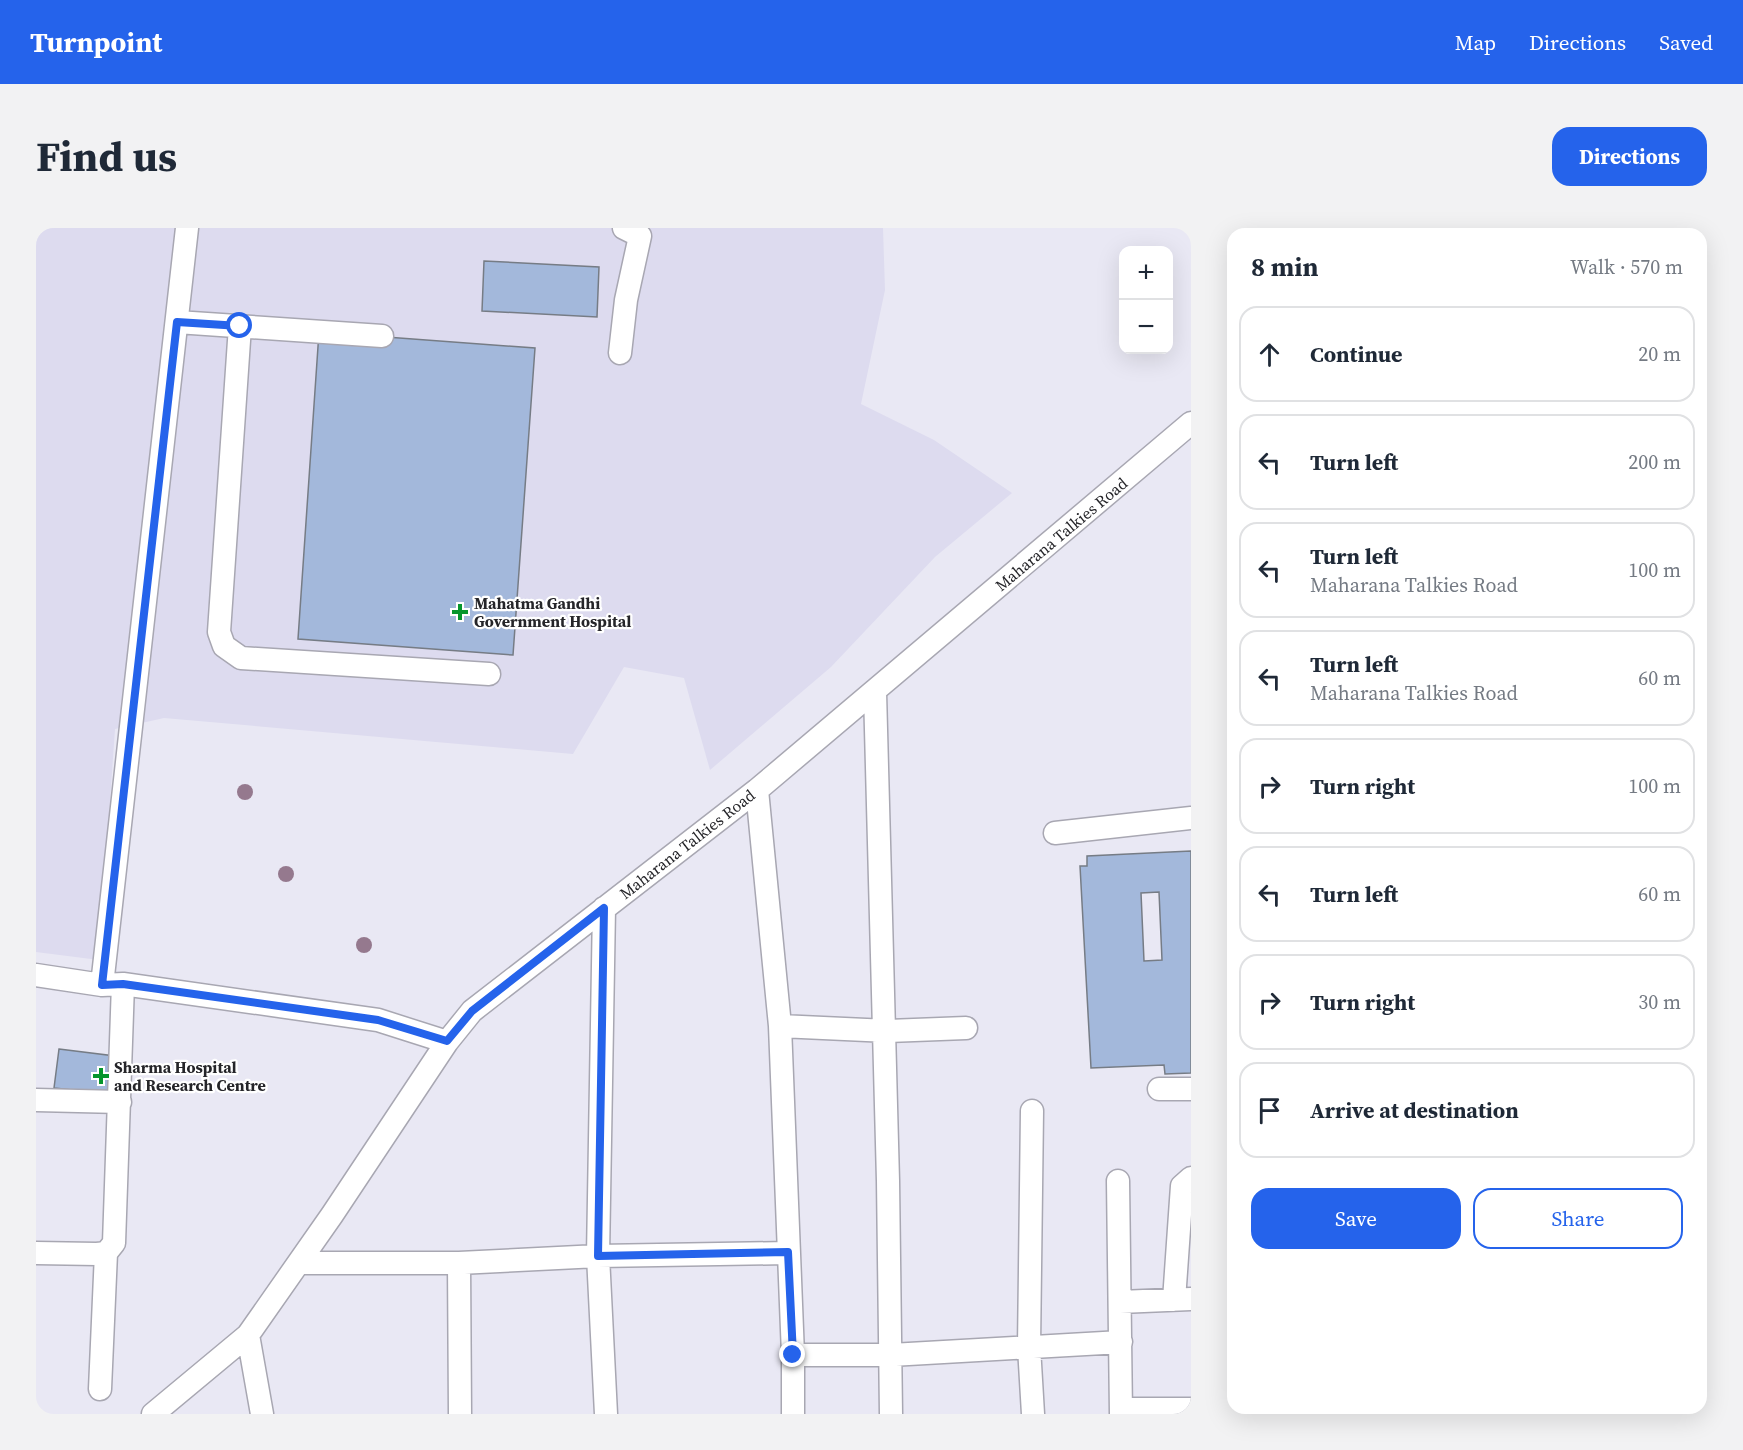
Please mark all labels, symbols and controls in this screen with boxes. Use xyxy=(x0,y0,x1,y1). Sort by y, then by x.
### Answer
text: Turnpoint xyxy=(30,23,162,61)
text: Map xyxy=(1455,28,1496,57)
text: Directions xyxy=(1529,28,1626,57)
text: Saved xyxy=(1659,28,1713,57)
text: Find us xyxy=(36,127,177,185)
button: Directions xyxy=(1552,127,1707,186)
map controls xyxy=(1119,246,1173,354)
button: + xyxy=(1119,246,1173,300)
text: 8 min xyxy=(1251,249,1318,285)
text: Walk · 570 m xyxy=(1570,253,1683,281)
button: − xyxy=(1119,300,1173,354)
route start xyxy=(226,312,252,338)
icon: ahead xyxy=(1253,338,1286,371)
text: Continue xyxy=(1310,339,1403,369)
text: 20 m xyxy=(1638,340,1681,368)
icon: left xyxy=(1253,446,1286,479)
text: Turn left xyxy=(1310,447,1398,477)
text: 200 m xyxy=(1628,448,1681,476)
street label: Maharana Talkies Road xyxy=(990,472,1132,596)
text: Turn left xyxy=(1310,541,1398,571)
icon: left xyxy=(1253,554,1286,587)
text: 100 m xyxy=(1628,556,1681,584)
text: Maharana Talkies Road xyxy=(1310,571,1518,599)
place label: Mahatma Gandhi Government Hospital xyxy=(474,592,631,632)
marker: Mahatma Gandhi Government Hospital xyxy=(451,603,469,621)
text: Turn left xyxy=(1310,649,1398,679)
icon: left xyxy=(1253,662,1286,695)
text: 60 m xyxy=(1638,664,1681,692)
text: Maharana Talkies Road xyxy=(1310,679,1518,707)
icon: right xyxy=(1253,770,1286,803)
text: Turn right xyxy=(1310,771,1415,801)
text: 100 m xyxy=(1628,772,1681,800)
street label: Maharana Talkies Road xyxy=(615,784,759,904)
icon: left xyxy=(1253,878,1286,911)
text: Turn left xyxy=(1310,879,1398,909)
text: 60 m xyxy=(1638,880,1681,908)
icon: right xyxy=(1253,986,1286,1019)
text: Turn right xyxy=(1310,987,1415,1017)
text: 30 m xyxy=(1638,988,1681,1016)
place label: Sharma Hospital and Research Centre xyxy=(114,1056,266,1096)
marker: Sharma Hospital and Research Centre xyxy=(92,1067,110,1085)
icon: arrive xyxy=(1253,1094,1286,1127)
text: Arrive at destination xyxy=(1310,1095,1519,1125)
button: Save xyxy=(1251,1188,1461,1249)
button: Share xyxy=(1473,1188,1683,1249)
route end xyxy=(779,1341,805,1367)

